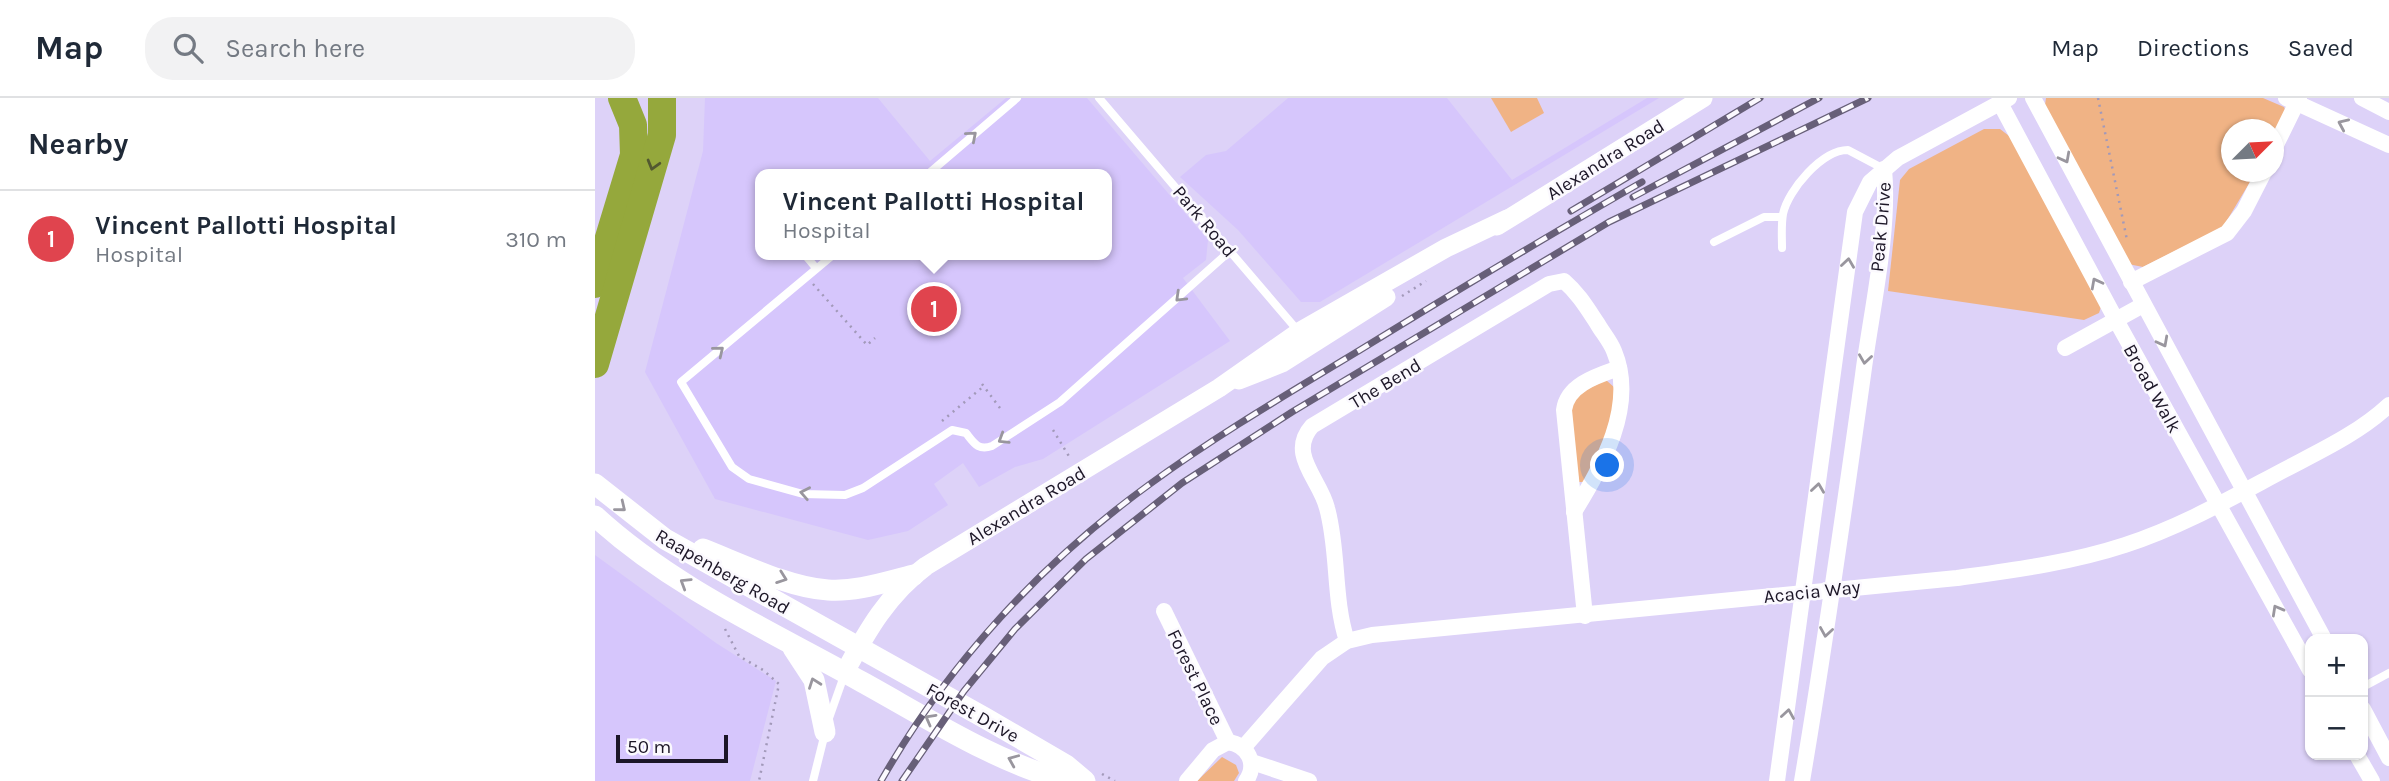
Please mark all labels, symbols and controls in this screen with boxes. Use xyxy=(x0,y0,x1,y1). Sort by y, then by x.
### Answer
search box xyxy=(145,17,635,80)
text: Map xyxy=(35,29,103,67)
icon: search xyxy=(169,29,207,67)
text: Search here xyxy=(225,33,365,64)
text: Map xyxy=(2051,34,2099,62)
text: Directions xyxy=(2137,34,2250,62)
text: Saved xyxy=(2288,34,2354,62)
street label: Alexandra Road xyxy=(1543,115,1668,205)
one-way arrow xyxy=(2338,118,2350,132)
north arrow xyxy=(2221,119,2284,182)
text: Nearby xyxy=(28,126,128,162)
one-way arrow xyxy=(964,132,977,144)
one-way arrow xyxy=(2057,151,2070,163)
one-way arrow xyxy=(647,159,661,171)
popup xyxy=(755,169,1112,260)
street label: Park Road xyxy=(1168,181,1241,262)
street label: Peak Drive xyxy=(1866,181,1896,273)
text: Vincent Pallotti Hospital xyxy=(783,186,1085,217)
text: Vincent Pallotti Hospital xyxy=(95,210,397,241)
text: Hospital xyxy=(783,217,871,244)
text: 1 xyxy=(47,226,55,253)
text: 310 m xyxy=(505,226,567,253)
text: Hospital xyxy=(95,241,183,268)
one-way arrow xyxy=(1841,257,1856,269)
one-way arrow xyxy=(2090,277,2104,290)
pin: 1 xyxy=(911,283,957,335)
one-way arrow xyxy=(1176,289,1188,301)
one-way arrow xyxy=(2154,335,2168,348)
street label: Broad Walk xyxy=(2119,340,2186,437)
one-way arrow xyxy=(710,347,723,359)
one-way arrow xyxy=(1858,353,1873,364)
street label: The Bend xyxy=(1346,354,1425,414)
one-way arrow xyxy=(997,430,1010,443)
your location xyxy=(1590,448,1624,482)
street label: Alexandra Road xyxy=(963,462,1090,550)
one-way arrow xyxy=(1810,482,1825,494)
one-way arrow xyxy=(799,487,811,502)
one-way arrow xyxy=(614,499,626,512)
street label: Raapenberg Road xyxy=(651,524,794,619)
one-way arrow xyxy=(775,569,787,583)
street label: Acacia Way xyxy=(1763,576,1862,608)
one-way arrow xyxy=(680,579,693,591)
one-way arrow xyxy=(2272,605,2285,618)
street label: Forest Place xyxy=(1162,626,1228,729)
one-way arrow xyxy=(1819,626,1834,638)
map controls xyxy=(2305,634,2368,760)
button: + xyxy=(2305,634,2368,697)
one-way arrow xyxy=(808,677,822,689)
street label: Forest Drive xyxy=(922,678,1023,747)
button: − xyxy=(2305,697,2368,760)
one-way arrow xyxy=(1780,708,1795,720)
one-way arrow xyxy=(925,714,937,727)
scale bar xyxy=(616,732,728,764)
text: 50 m xyxy=(627,736,671,758)
one-way arrow xyxy=(1008,754,1020,768)

